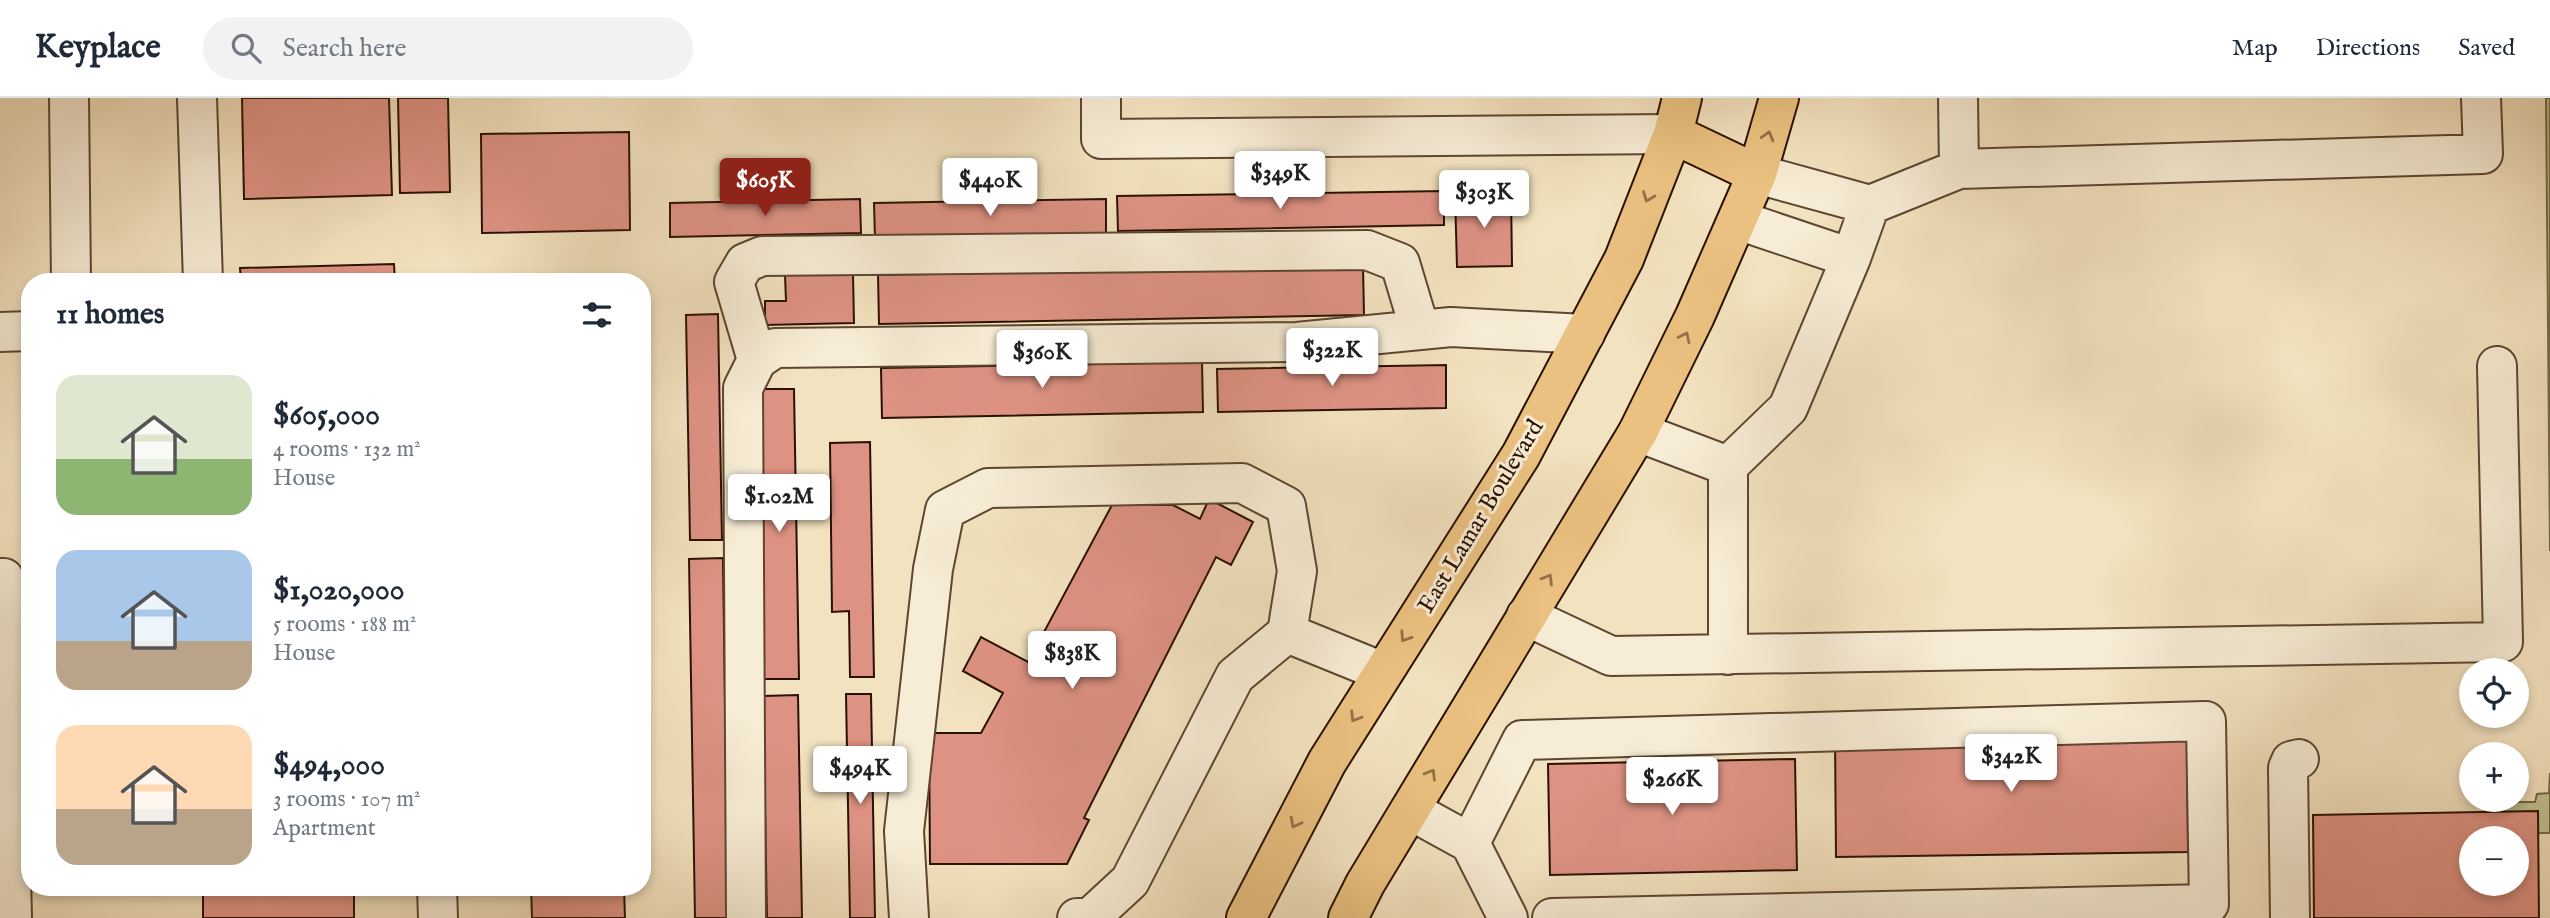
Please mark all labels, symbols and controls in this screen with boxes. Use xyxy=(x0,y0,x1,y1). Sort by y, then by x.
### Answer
search box xyxy=(203,17,693,80)
text: Keyplace xyxy=(35,27,161,69)
icon: search xyxy=(227,29,265,67)
text: Search here xyxy=(283,32,407,65)
text: Map xyxy=(2232,33,2278,64)
text: Directions xyxy=(2316,33,2420,64)
text: Saved xyxy=(2458,33,2515,64)
one-way arrow xyxy=(1760,130,1774,142)
pin: $349K xyxy=(1231,152,1329,211)
pin: $605K xyxy=(716,158,814,218)
pin: $440K xyxy=(941,158,1039,218)
text: $349K xyxy=(1250,159,1310,188)
text: $605K xyxy=(736,166,794,195)
text: $440K xyxy=(958,166,1022,195)
pin: $303K xyxy=(1435,170,1533,230)
text: $303K xyxy=(1455,178,1513,207)
one-way arrow xyxy=(1642,191,1656,203)
text: 11 homes xyxy=(56,296,164,334)
icon: filters xyxy=(578,296,616,334)
pin: $322K xyxy=(1283,328,1381,388)
pin: $360K xyxy=(993,330,1091,390)
one-way arrow xyxy=(1676,332,1690,344)
text: $322K xyxy=(1302,336,1362,365)
text: $360K xyxy=(1013,338,1071,367)
text: $605,000 xyxy=(273,397,380,435)
icon: home xyxy=(112,403,196,487)
street label: East Lamar Boulevard xyxy=(1411,414,1551,619)
text: 4 rooms · 132 m² xyxy=(273,435,421,464)
text: House xyxy=(273,464,335,493)
pin: $1.02M xyxy=(722,474,836,534)
text: $1.02M xyxy=(744,482,814,511)
text: $1,020,000 xyxy=(273,572,405,610)
one-way arrow xyxy=(1540,574,1553,587)
icon: home xyxy=(112,578,196,662)
text: 5 rooms · 188 m² xyxy=(273,610,416,639)
one-way arrow xyxy=(1401,630,1414,643)
pin: $838K xyxy=(1023,632,1121,691)
text: House xyxy=(273,639,335,668)
text: $838K xyxy=(1044,639,1100,668)
map controls xyxy=(2459,658,2529,896)
button: locate xyxy=(2459,658,2529,728)
one-way arrow xyxy=(1350,710,1363,723)
pin: $342K xyxy=(1962,734,2060,794)
text: $342K xyxy=(1981,742,2041,771)
button: + xyxy=(2459,742,2529,812)
pin: $494K xyxy=(811,746,909,806)
text: $494,000 xyxy=(273,747,385,785)
icon: home xyxy=(112,753,196,837)
text: $494K xyxy=(829,754,891,783)
pin: $266K xyxy=(1623,758,1721,817)
text: $266K xyxy=(1642,765,1702,794)
one-way arrow xyxy=(1423,769,1436,782)
text: 3 rooms · 107 m² xyxy=(273,785,421,814)
text: Apartment xyxy=(273,814,376,843)
one-way arrow xyxy=(1290,816,1304,828)
button: − xyxy=(2459,826,2529,896)

